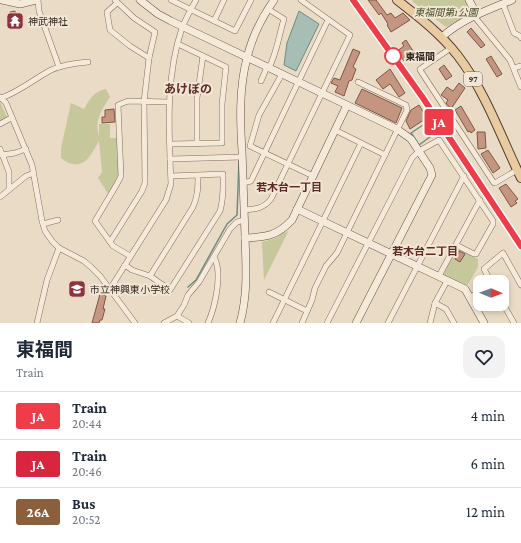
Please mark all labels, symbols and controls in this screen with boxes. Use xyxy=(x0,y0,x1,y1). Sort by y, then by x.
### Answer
park label: 東福間第1公園 xyxy=(414,7,480,18)
temple icon: 神武神社 xyxy=(5,11,25,31)
place label: 神武神社 xyxy=(28,16,68,27)
marker: 東福間 xyxy=(384,47,402,65)
place label: 東福間 xyxy=(405,51,435,62)
road number: 97 xyxy=(464,72,482,86)
district label: あけぼの xyxy=(164,82,212,96)
line badge: JA xyxy=(421,109,457,135)
text: JA xyxy=(433,114,445,130)
district label: 若木台一丁目 xyxy=(256,181,322,193)
district label: 若木台二丁目 xyxy=(392,245,458,257)
north arrow xyxy=(473,275,509,311)
map controls xyxy=(473,275,509,311)
school or university icon: 市立神興東小学校 xyxy=(67,279,87,299)
place label: 市立神興東小学校 xyxy=(90,284,170,295)
button: heart xyxy=(463,336,505,378)
text: 東福間 xyxy=(16,339,73,360)
text: Train xyxy=(16,365,44,380)
text: Train xyxy=(72,400,107,416)
text: JA xyxy=(32,408,44,424)
text: 4 min xyxy=(470,408,505,424)
text: 20:44 xyxy=(72,416,102,431)
text: Train xyxy=(72,448,107,464)
text: JA xyxy=(32,456,44,472)
text: 6 min xyxy=(471,456,505,472)
text: 20:46 xyxy=(72,464,102,479)
text: Bus xyxy=(72,496,95,512)
text: 26A xyxy=(27,504,49,520)
text: 12 min xyxy=(466,504,505,520)
text: 20:52 xyxy=(72,512,101,527)

